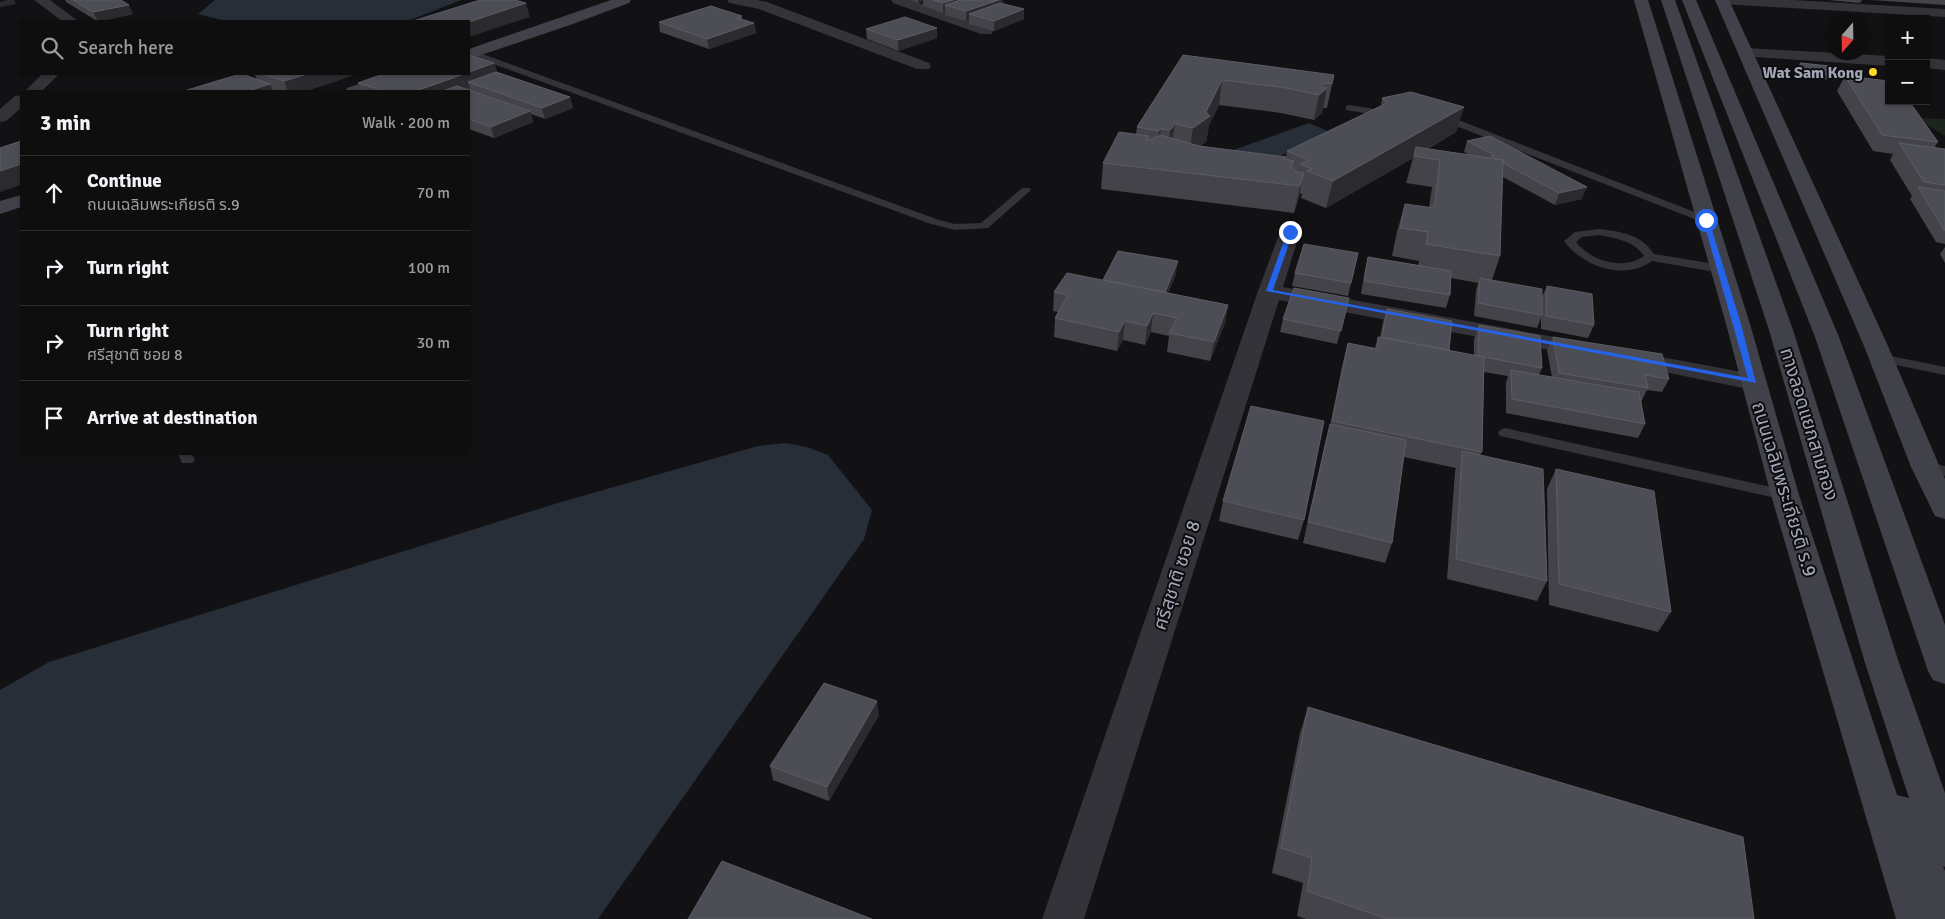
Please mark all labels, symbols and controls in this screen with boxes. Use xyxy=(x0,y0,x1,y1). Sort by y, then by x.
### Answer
north arrow xyxy=(1825,15,1870,60)
map controls xyxy=(1885,15,1930,105)
button: + xyxy=(1885,15,1930,60)
search box xyxy=(20,20,470,75)
icon: search xyxy=(38,34,66,62)
text: Search here xyxy=(78,36,174,60)
button: − xyxy=(1885,60,1930,105)
place label: Wat Sam Kong xyxy=(1762,63,1863,83)
marker: Wat Sam Kong xyxy=(1867,66,1879,78)
text: 3 min xyxy=(40,110,91,136)
text: Walk · 200 m xyxy=(362,113,450,133)
text: Continue xyxy=(87,169,162,193)
icon: ahead xyxy=(40,179,68,207)
text: 70 m xyxy=(416,183,450,203)
text: ถนนเฉลิมพระเกียรติ ร.9 xyxy=(87,195,240,215)
route start xyxy=(1695,209,1718,232)
route end xyxy=(1279,221,1302,244)
icon: right xyxy=(40,254,68,282)
text: Turn right xyxy=(87,256,169,280)
text: 100 m xyxy=(408,258,450,278)
text: Turn right xyxy=(87,319,169,343)
icon: right xyxy=(40,329,68,357)
text: 30 m xyxy=(416,333,450,353)
text: ศรีสุชาติ ซอย 8 xyxy=(87,345,183,365)
street label: ทางลอดแยกสามกอง xyxy=(1774,345,1844,504)
street label: ถนนเฉลิมพระเกียรติ ร.9 xyxy=(1746,399,1822,580)
icon: arrive xyxy=(40,404,68,432)
text: Arrive at destination xyxy=(87,406,258,430)
street label: ศรีสุชาติ ซอย 8 xyxy=(1148,518,1206,633)

